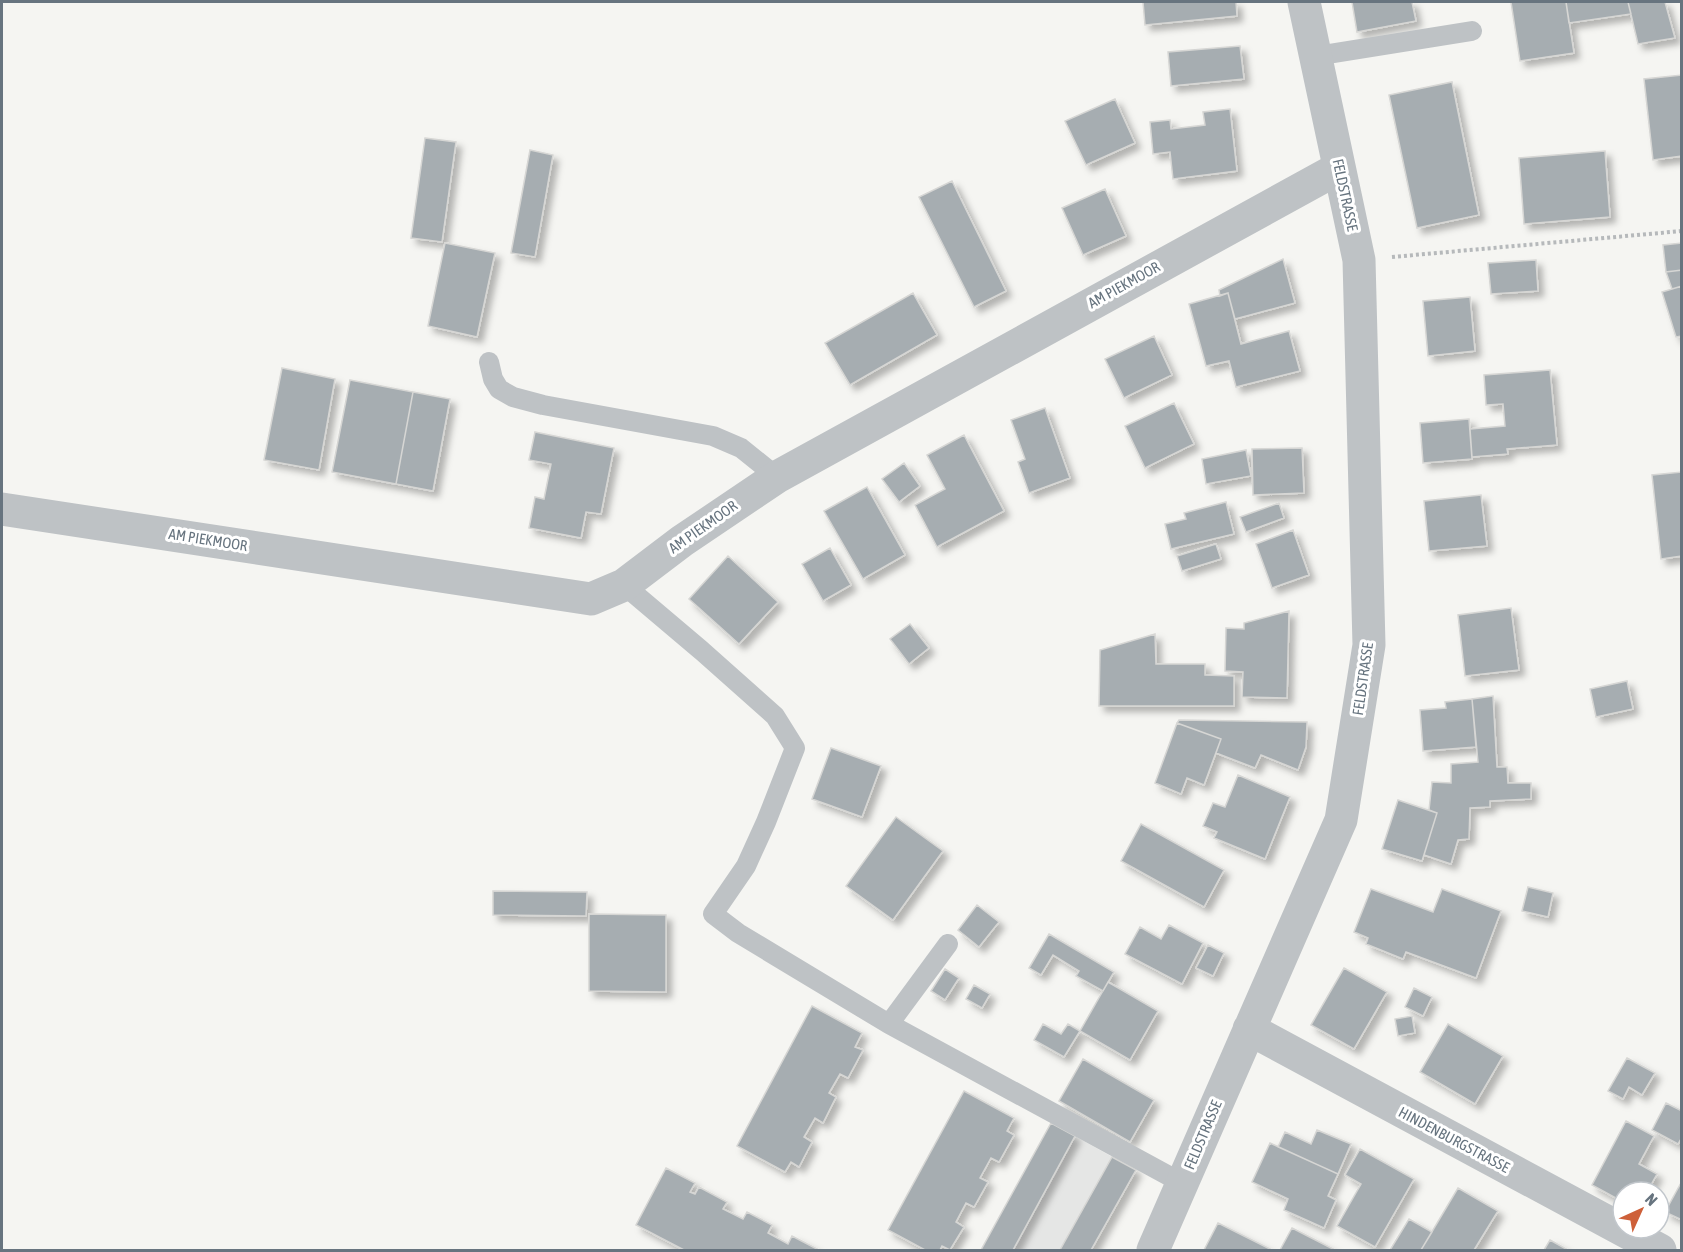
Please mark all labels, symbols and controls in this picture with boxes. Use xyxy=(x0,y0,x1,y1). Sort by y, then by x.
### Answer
street label: FELDSTRASSE xyxy=(1330,157,1362,233)
street label: AM PIEKMOOR xyxy=(1085,258,1163,311)
street label: AM PIEKMOOR xyxy=(665,497,741,556)
street label: AM PIEKMOOR xyxy=(168,525,249,554)
street label: FELDSTRASSE xyxy=(1349,641,1376,716)
street label: FELDSTRASSE xyxy=(1180,1097,1225,1172)
street label: HINDENBURGSTRASSE xyxy=(1396,1103,1513,1176)
north arrow xyxy=(1611,1180,1671,1240)
text: N xyxy=(1642,1190,1661,1209)

